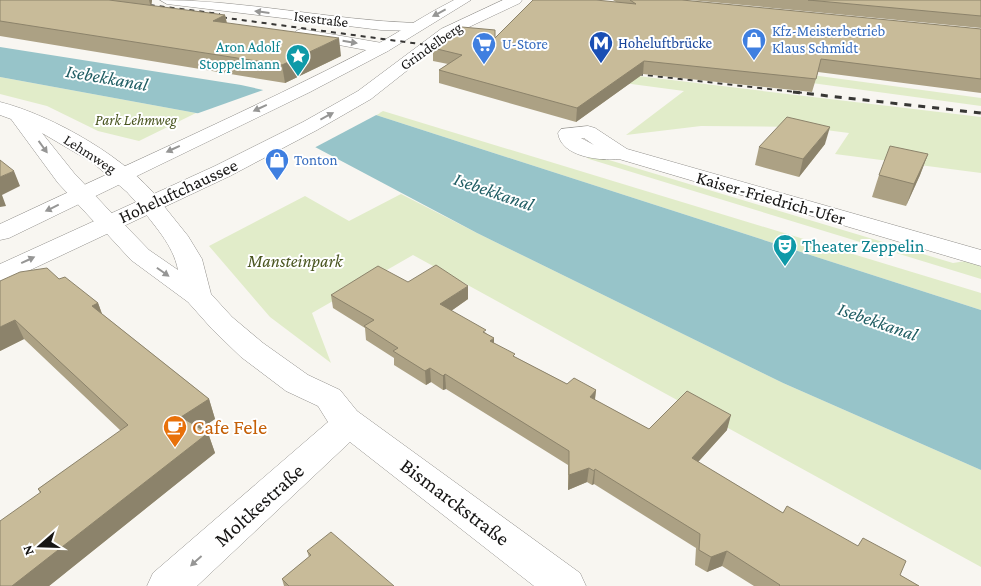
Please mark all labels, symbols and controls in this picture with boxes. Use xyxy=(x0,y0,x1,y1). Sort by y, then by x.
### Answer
one-way arrow xyxy=(254,8,270,16)
street label: Isestraße xyxy=(293,8,350,30)
one-way arrow xyxy=(432,9,446,17)
street label: Grindelberg xyxy=(397,19,466,74)
place label: Kfz-Meisterbetrieb Klaus Schmidt xyxy=(772,23,885,56)
shop icon: Kfz-Meisterbetrieb Klaus Schmidt xyxy=(741,27,767,61)
metro station icon: Hoheluftbrücke xyxy=(588,30,614,64)
supermarket icon: U-Store xyxy=(471,31,497,65)
place label: Hoheluftbrücke xyxy=(618,35,712,51)
place label: U-Store xyxy=(502,36,548,52)
one-way arrow xyxy=(342,38,358,46)
place label: Aron Adolf Stoppelmann xyxy=(199,39,282,73)
place icon: Aron Adolf Stoppelmann xyxy=(285,43,311,77)
water label: Isebekkanal xyxy=(64,60,150,95)
one-way arrow xyxy=(253,104,268,112)
park label: Park Lehmweg xyxy=(95,112,177,129)
one-way arrow xyxy=(320,112,335,120)
street label: Lehmweg xyxy=(60,131,119,178)
one-way arrow xyxy=(38,140,48,154)
one-way arrow xyxy=(166,145,180,153)
shop icon: Tonton xyxy=(264,147,290,181)
place label: Tonton xyxy=(294,152,337,168)
street label: Hoheluftchaussee xyxy=(115,155,241,227)
street label: Kaiser-Friedrich-Ufer xyxy=(694,167,848,229)
water label: Isebekkanal xyxy=(451,168,537,215)
one-way arrow xyxy=(45,204,59,212)
theatre icon: Theater Zeppelin xyxy=(772,233,798,267)
place label: Theater Zeppelin xyxy=(802,236,925,256)
park label: Mansteinpark xyxy=(246,251,344,271)
one-way arrow xyxy=(21,256,36,264)
one-way arrow xyxy=(156,267,170,277)
water label: Isebekkanal xyxy=(835,298,921,345)
cafe icon: Cafe Fele xyxy=(162,414,188,448)
place label: Cafe Fele xyxy=(192,415,267,439)
street label: Bismarckstraße xyxy=(396,453,514,551)
street label: Moltkestraße xyxy=(209,459,309,551)
north arrow xyxy=(15,521,65,571)
text: N xyxy=(18,543,37,558)
one-way arrow xyxy=(189,556,202,567)

